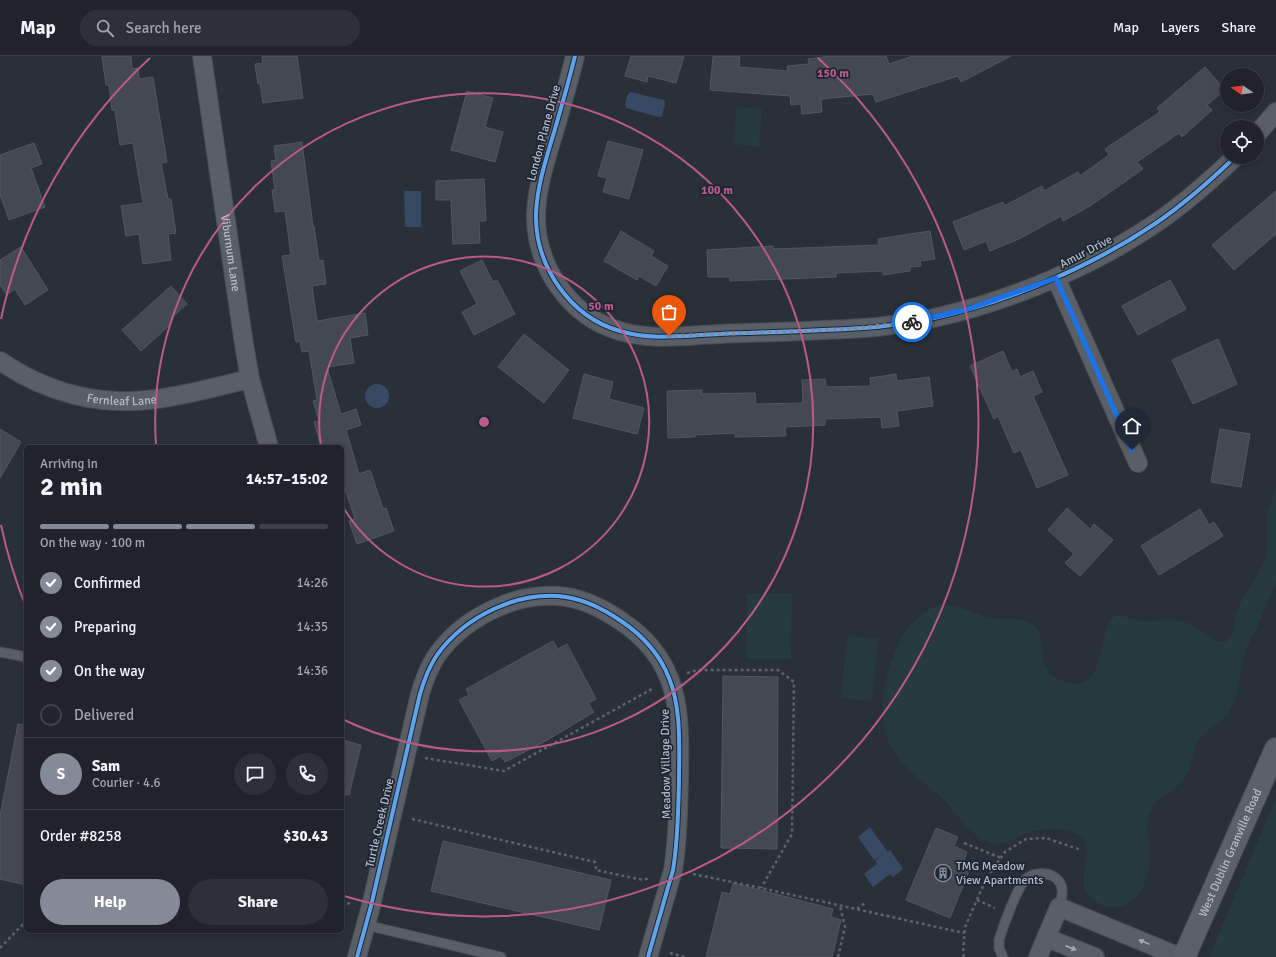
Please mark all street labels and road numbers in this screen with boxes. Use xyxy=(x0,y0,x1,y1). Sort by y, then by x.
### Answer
street label: London Plane Drive xyxy=(524,83,564,183)
street label: Viburnum Lane xyxy=(218,213,244,292)
street label: Amur Drive xyxy=(1057,232,1115,272)
street label: Fernleaf Lane xyxy=(86,390,158,409)
street label: Meadow Village Drive xyxy=(658,709,674,819)
street label: Turtle Creek Drive xyxy=(362,777,398,869)
street label: West Dublin Granville Road xyxy=(1195,786,1265,919)

